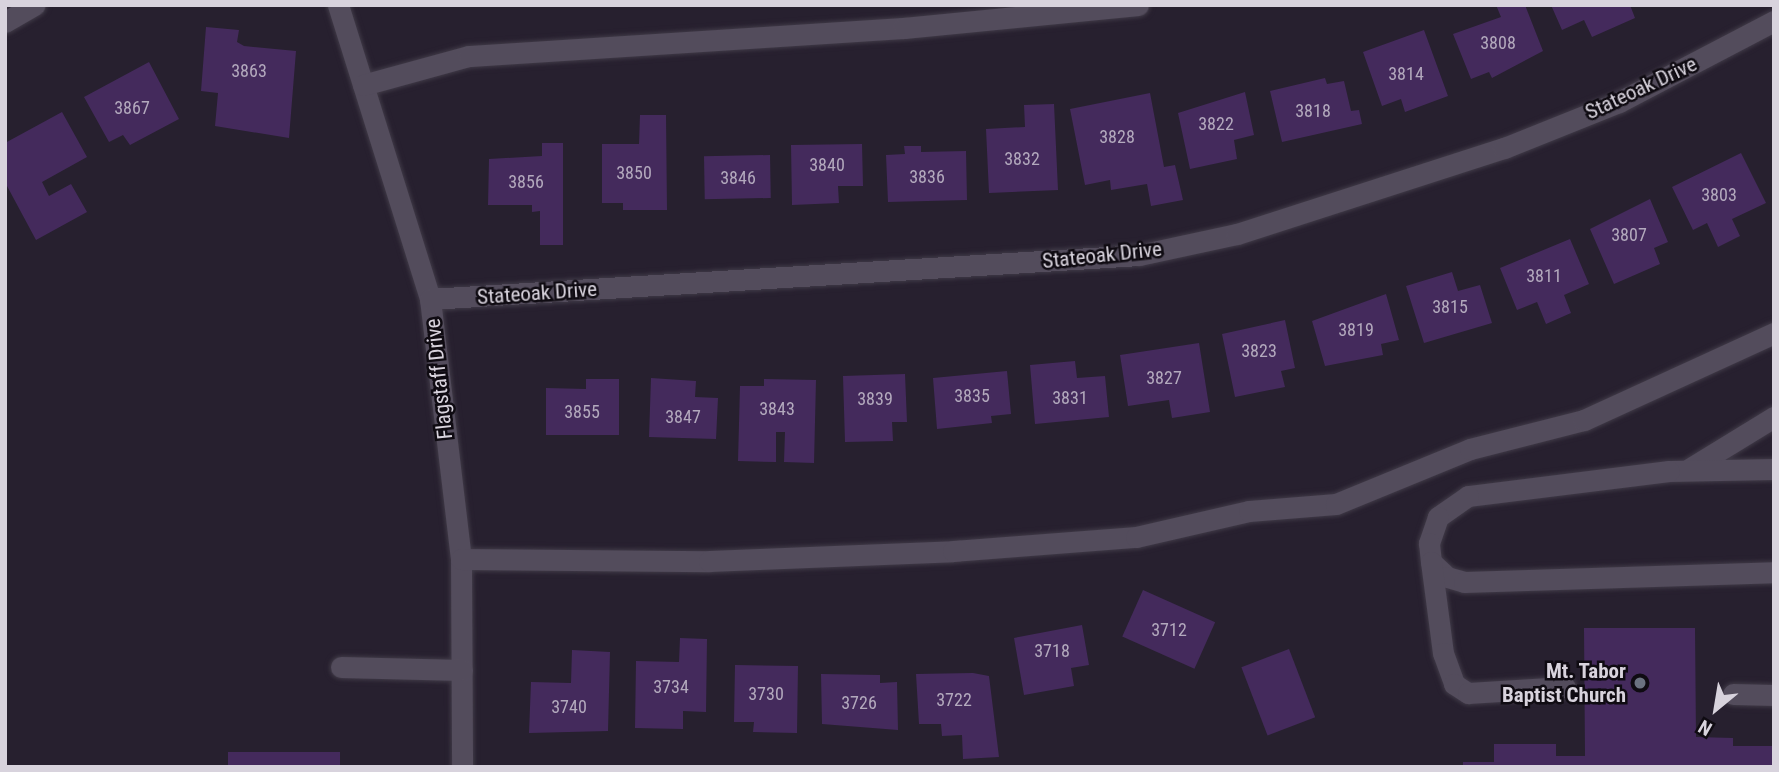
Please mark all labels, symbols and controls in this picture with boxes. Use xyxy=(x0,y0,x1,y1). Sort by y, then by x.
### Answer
house number: 3808 xyxy=(1480,32,1516,54)
street label: Stateoak Drive xyxy=(1581,51,1701,125)
house number: 3863 xyxy=(231,60,267,82)
house number: 3814 xyxy=(1388,63,1424,85)
house number: 3867 xyxy=(114,97,150,119)
house number: 3818 xyxy=(1295,100,1331,122)
house number: 3822 xyxy=(1198,113,1234,135)
house number: 3828 xyxy=(1099,126,1135,148)
house number: 3832 xyxy=(1004,148,1040,170)
house number: 3840 xyxy=(809,154,845,176)
house number: 3850 xyxy=(616,162,652,184)
house number: 3836 xyxy=(909,166,945,188)
house number: 3846 xyxy=(720,167,756,189)
house number: 3856 xyxy=(508,171,544,193)
house number: 3803 xyxy=(1701,184,1737,206)
house number: 3807 xyxy=(1611,224,1647,246)
street label: Stateoak Drive xyxy=(1041,236,1163,274)
house number: 3811 xyxy=(1526,265,1562,287)
street label: Stateoak Drive xyxy=(476,276,598,310)
house number: 3815 xyxy=(1432,296,1468,318)
street label: Flagstaff Drive xyxy=(420,317,458,441)
house number: 3819 xyxy=(1338,319,1374,341)
house number: 3823 xyxy=(1241,340,1277,362)
house number: 3827 xyxy=(1146,367,1182,389)
house number: 3835 xyxy=(954,385,990,407)
house number: 3831 xyxy=(1052,387,1088,409)
house number: 3839 xyxy=(857,388,893,410)
house number: 3843 xyxy=(759,398,795,420)
house number: 3855 xyxy=(564,401,600,423)
house number: 3847 xyxy=(665,406,701,428)
house number: 3712 xyxy=(1151,619,1187,641)
house number: 3718 xyxy=(1034,640,1070,662)
place label: Mt. Tabor Baptist Church xyxy=(1502,658,1626,708)
north arrow xyxy=(1681,674,1751,744)
marker: Mt. Tabor Baptist Church xyxy=(1632,675,1648,691)
house number: 3734 xyxy=(653,676,689,698)
house number: 3730 xyxy=(748,683,784,705)
house number: 3722 xyxy=(936,689,972,711)
house number: 3726 xyxy=(841,692,877,714)
house number: 3740 xyxy=(551,696,587,718)
text: N xyxy=(1694,715,1716,740)

